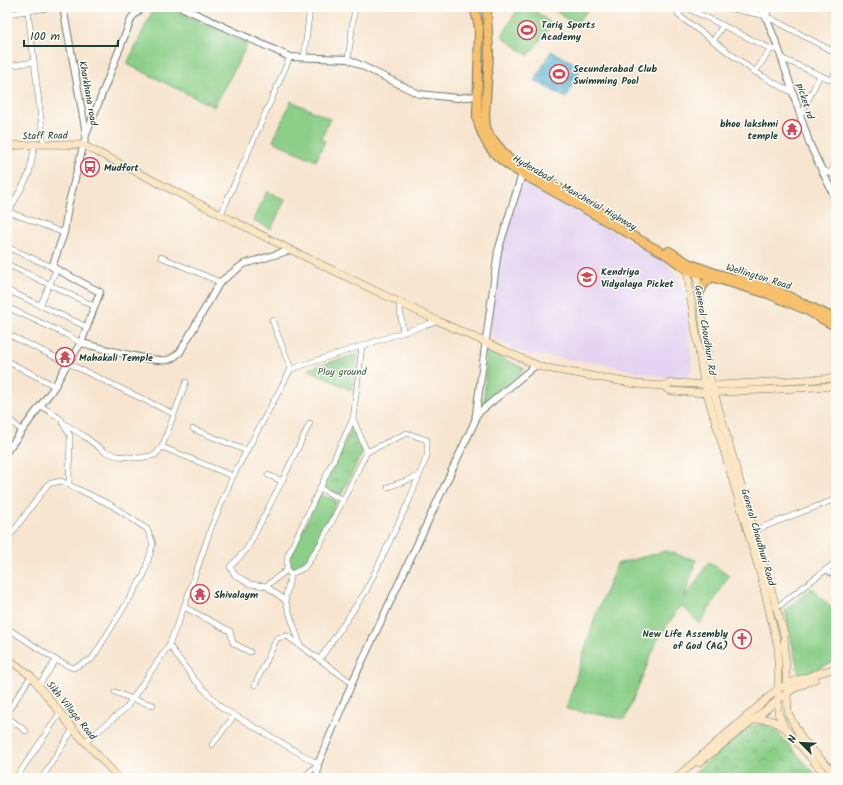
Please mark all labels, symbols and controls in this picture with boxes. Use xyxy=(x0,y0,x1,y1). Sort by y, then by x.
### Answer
place label: Tariq Sports Academy xyxy=(541,17,595,45)
sports icon: Tariq Sports Academy xyxy=(516,19,538,41)
scale bar xyxy=(24,22,118,48)
text: 100 m xyxy=(30,27,61,46)
street label: Kharkhana road xyxy=(74,60,102,128)
place label: Secunderabad Club Swimming Pool xyxy=(573,61,657,89)
sports icon: Secunderabad Club Swimming Pool xyxy=(548,63,570,85)
street label: picket rd xyxy=(791,80,819,122)
place label: bhoo lakshmi temple xyxy=(720,116,778,144)
temple icon: bhoo lakshmi temple xyxy=(781,118,803,140)
street label: Staff Road xyxy=(22,128,69,144)
street label: Hyderabad - Mancherial Highway xyxy=(510,151,640,235)
bus stop icon: Mudfort xyxy=(79,156,101,178)
place label: Mudfort xyxy=(104,160,139,176)
street label: Wellington Road xyxy=(724,259,794,295)
place label: Kendriya Vidyalaya Picket xyxy=(601,264,674,292)
school or university icon: Kendriya Vidyalaya Picket xyxy=(576,266,598,288)
street label: General Choudhuri Rd xyxy=(690,284,720,377)
temple icon: Mahakali Temple xyxy=(54,346,76,368)
place label: Mahakali Temple xyxy=(79,350,153,366)
park label: Play ground xyxy=(318,364,368,380)
street label: General Choudhuri Road xyxy=(736,487,780,589)
temple icon: Shivalaym xyxy=(189,583,211,605)
place label: Shivalaym xyxy=(214,587,258,603)
place label: New Life Assembly of God (AG) xyxy=(642,626,729,654)
church icon: New Life Assembly of God (AG) xyxy=(731,628,753,650)
street label: Sikh Village Road xyxy=(42,677,101,745)
north arrow xyxy=(781,723,821,763)
text: N xyxy=(783,732,802,746)

